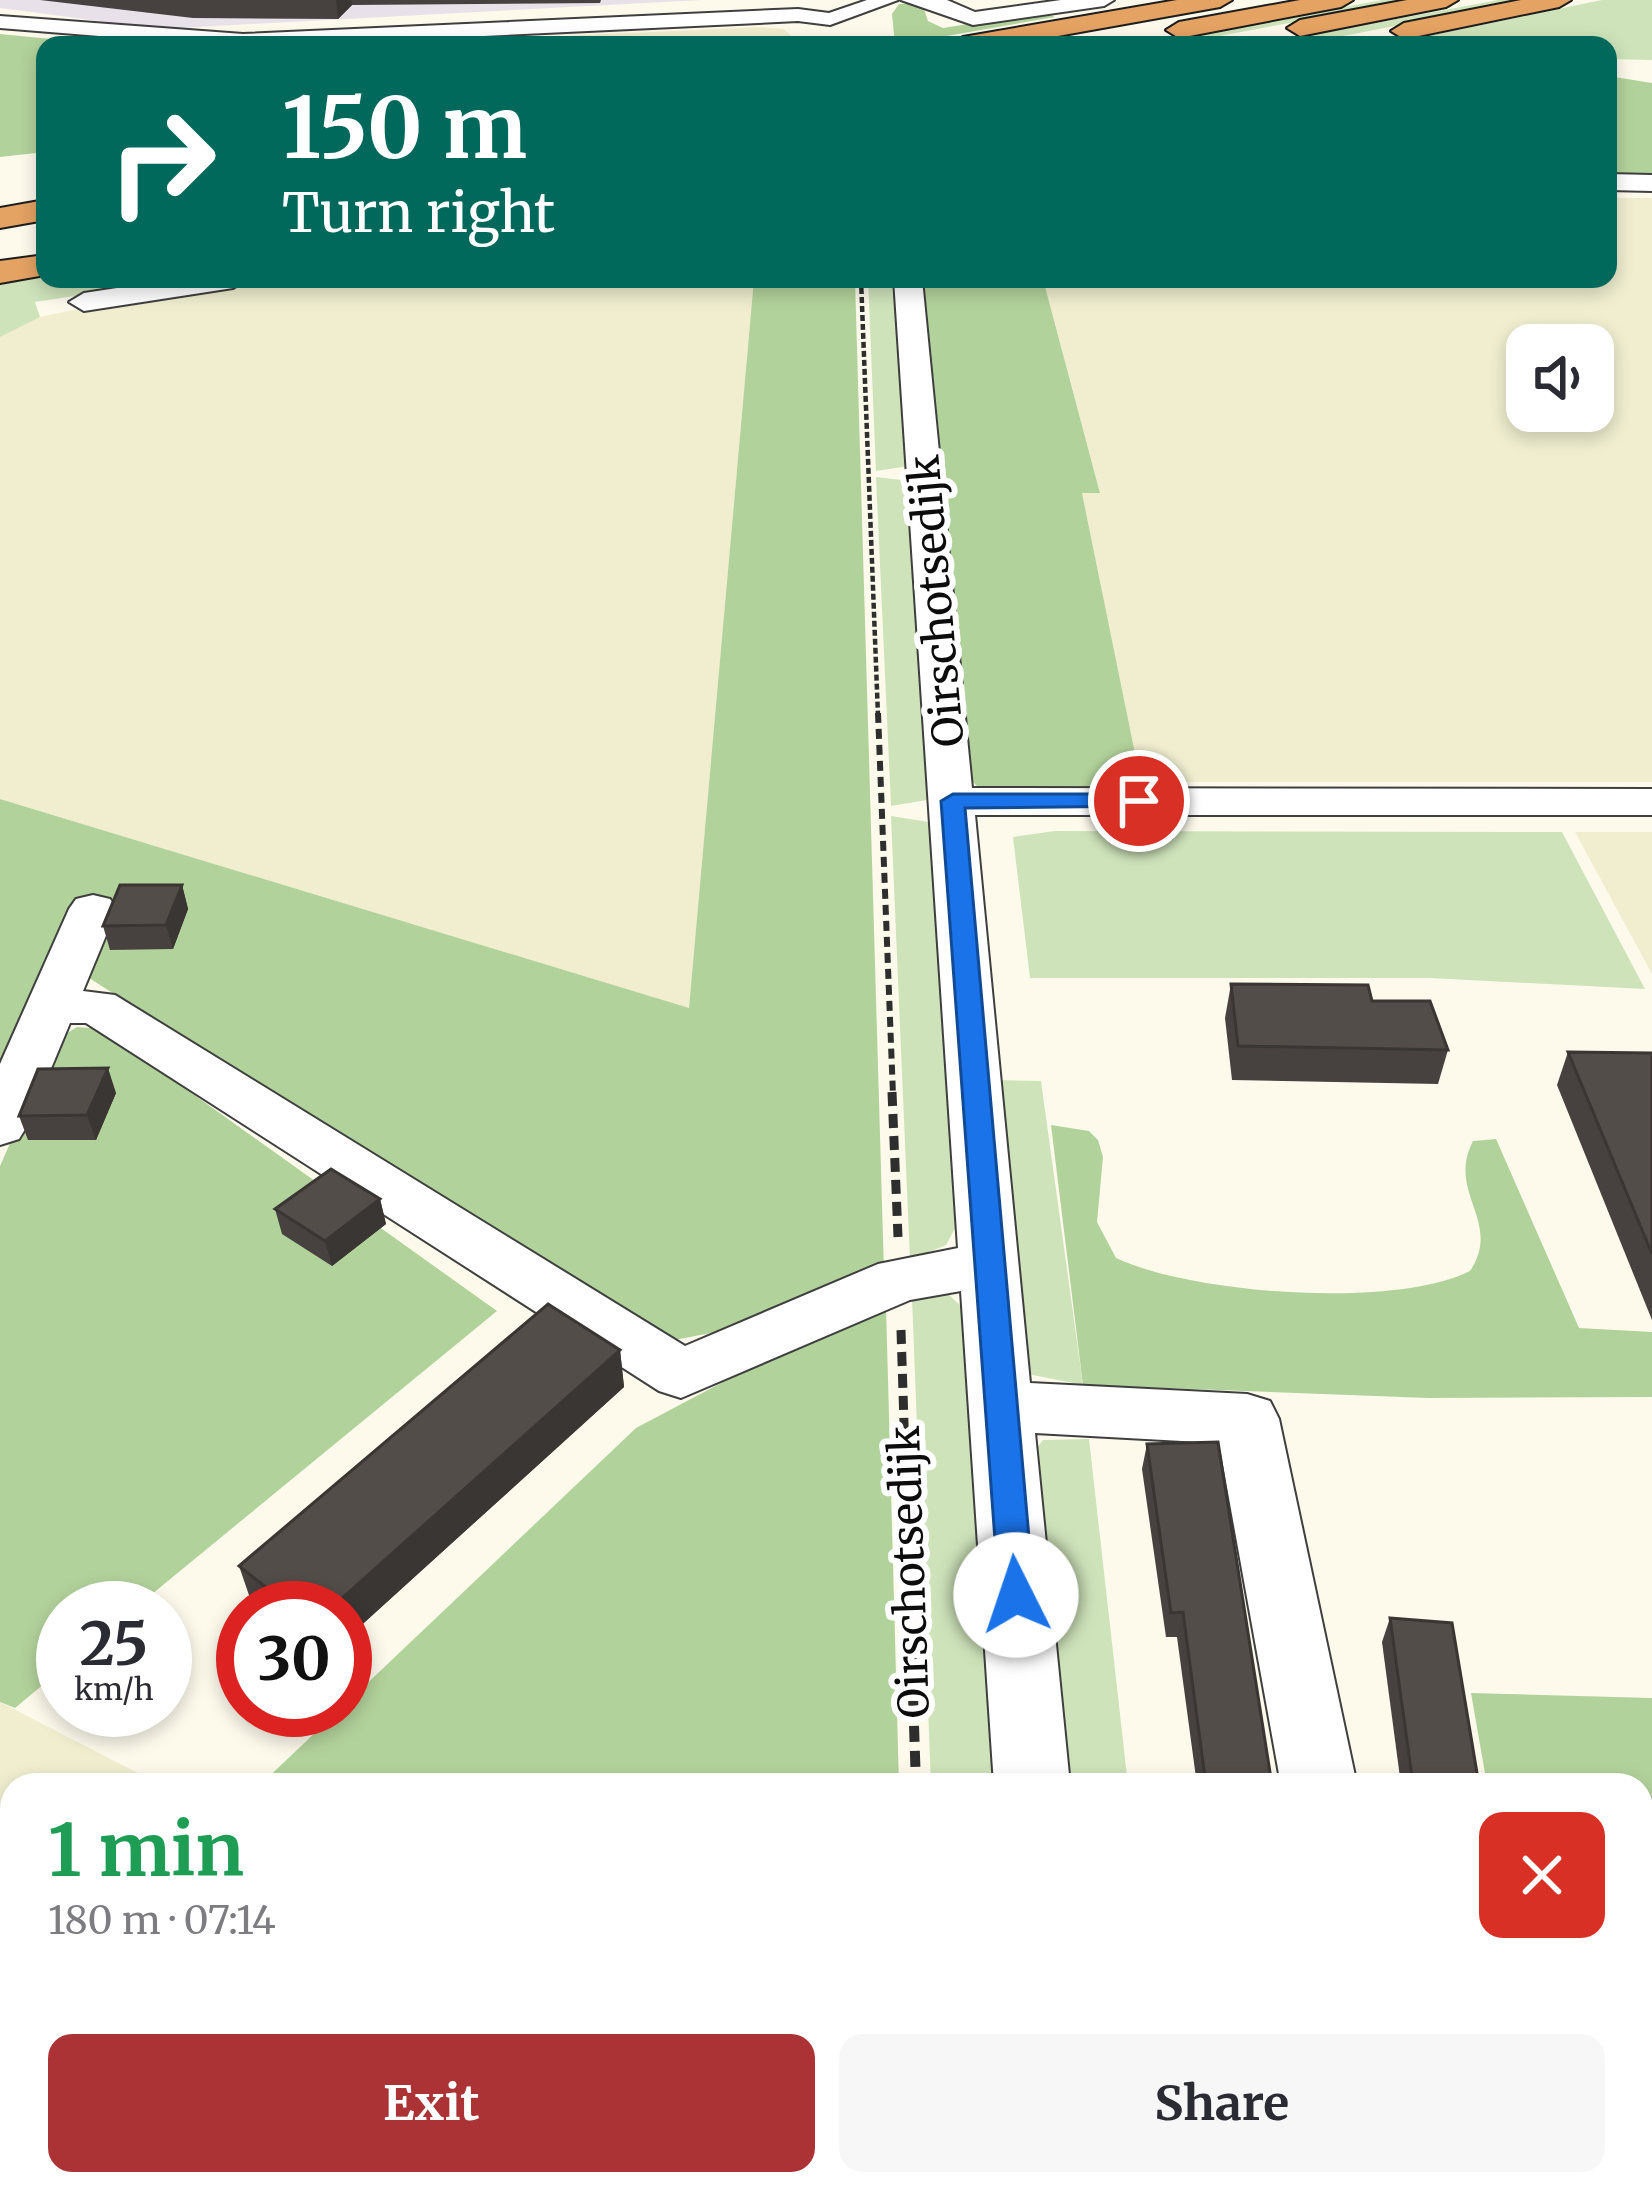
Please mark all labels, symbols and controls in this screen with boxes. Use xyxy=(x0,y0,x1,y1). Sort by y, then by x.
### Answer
text: 150 m xyxy=(282,75,527,181)
icon: right xyxy=(84,84,240,240)
text: Turn right xyxy=(282,179,555,247)
map controls xyxy=(1506,324,1614,432)
button: sound xyxy=(1506,324,1614,432)
street label: Oirschotsedijk xyxy=(897,453,975,749)
pin xyxy=(1088,750,1190,852)
icon: arrive xyxy=(1106,768,1172,834)
street label: Oirschotsedijk xyxy=(878,1425,940,1719)
position arrow xyxy=(953,1532,1079,1658)
speed limit sign: 30 xyxy=(216,1581,372,1737)
text: 25 xyxy=(80,1606,148,1681)
text: km/h xyxy=(74,1670,154,1708)
text: 1 min xyxy=(48,1805,244,1896)
button: close xyxy=(1479,1812,1605,1938)
text: 180 m · 07:14 xyxy=(48,1896,276,1945)
button: Exit xyxy=(48,2034,815,2172)
button: Share xyxy=(839,2034,1605,2172)

